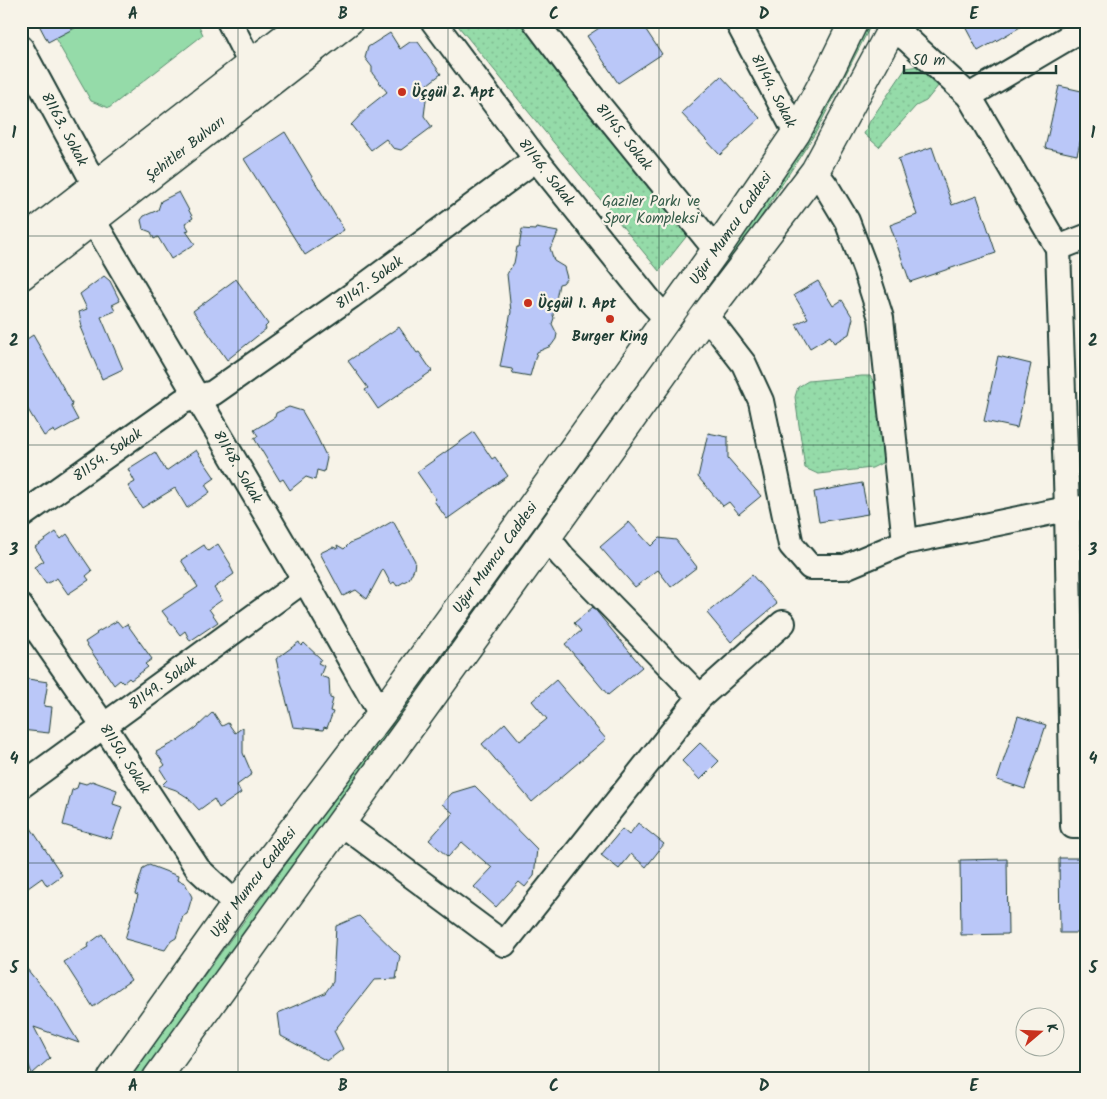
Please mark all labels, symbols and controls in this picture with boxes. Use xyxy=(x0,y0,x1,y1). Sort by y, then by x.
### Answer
text: A xyxy=(128,2,138,27)
text: B xyxy=(338,2,348,27)
text: C xyxy=(549,2,559,27)
text: D xyxy=(759,2,770,27)
text: E xyxy=(970,2,980,27)
scale bar xyxy=(904,42,1057,74)
text: 50 m xyxy=(912,49,946,73)
street label: 81144. Sokak xyxy=(744,50,803,133)
place label: Üçgül 2. Apt xyxy=(412,81,495,105)
marker: Üçgül 2. Apt xyxy=(396,86,408,98)
street label: 81163. Sokak xyxy=(34,88,94,172)
street label: 81145. Sokak xyxy=(589,98,659,177)
street label: Şehitler Bulvarı xyxy=(140,110,231,188)
text: 1 xyxy=(12,121,17,146)
text: 1 xyxy=(1091,121,1096,146)
street label: 81146. Sokak xyxy=(512,134,581,212)
street label: Uğur Mumcu Caddesi xyxy=(683,166,780,290)
park label: Gaziler Parkı ve Spor Kompleksi xyxy=(602,190,700,231)
street label: 81147. Sokak xyxy=(331,250,409,316)
place label: Üçgül 1. Apt xyxy=(538,292,617,316)
marker: Üçgül 1. Apt xyxy=(522,297,534,309)
marker: Burger King xyxy=(604,313,616,325)
place label: Burger King xyxy=(572,325,648,349)
text: 2 xyxy=(9,329,19,354)
text: 2 xyxy=(1088,329,1098,354)
street label: 81154. Sokak xyxy=(68,422,148,488)
street label: 81148. Sokak xyxy=(206,426,269,509)
street label: Uğur Mumcu Caddesi xyxy=(447,496,545,619)
text: 3 xyxy=(9,538,19,563)
text: 3 xyxy=(1088,538,1098,563)
street label: 81149. Sokak xyxy=(124,650,203,717)
street label: 81150. Sokak xyxy=(93,719,157,800)
text: 4 xyxy=(10,747,19,772)
text: 4 xyxy=(1089,747,1098,772)
street label: Uğur Mumcu Caddesi xyxy=(204,822,304,943)
text: 5 xyxy=(9,956,20,981)
text: 5 xyxy=(1088,956,1099,981)
north arrow xyxy=(1014,1006,1064,1056)
text: K xyxy=(1040,1021,1063,1036)
text: A xyxy=(128,1074,138,1099)
text: B xyxy=(338,1074,348,1099)
text: C xyxy=(549,1074,559,1099)
text: D xyxy=(759,1074,770,1099)
text: E xyxy=(970,1074,980,1099)

